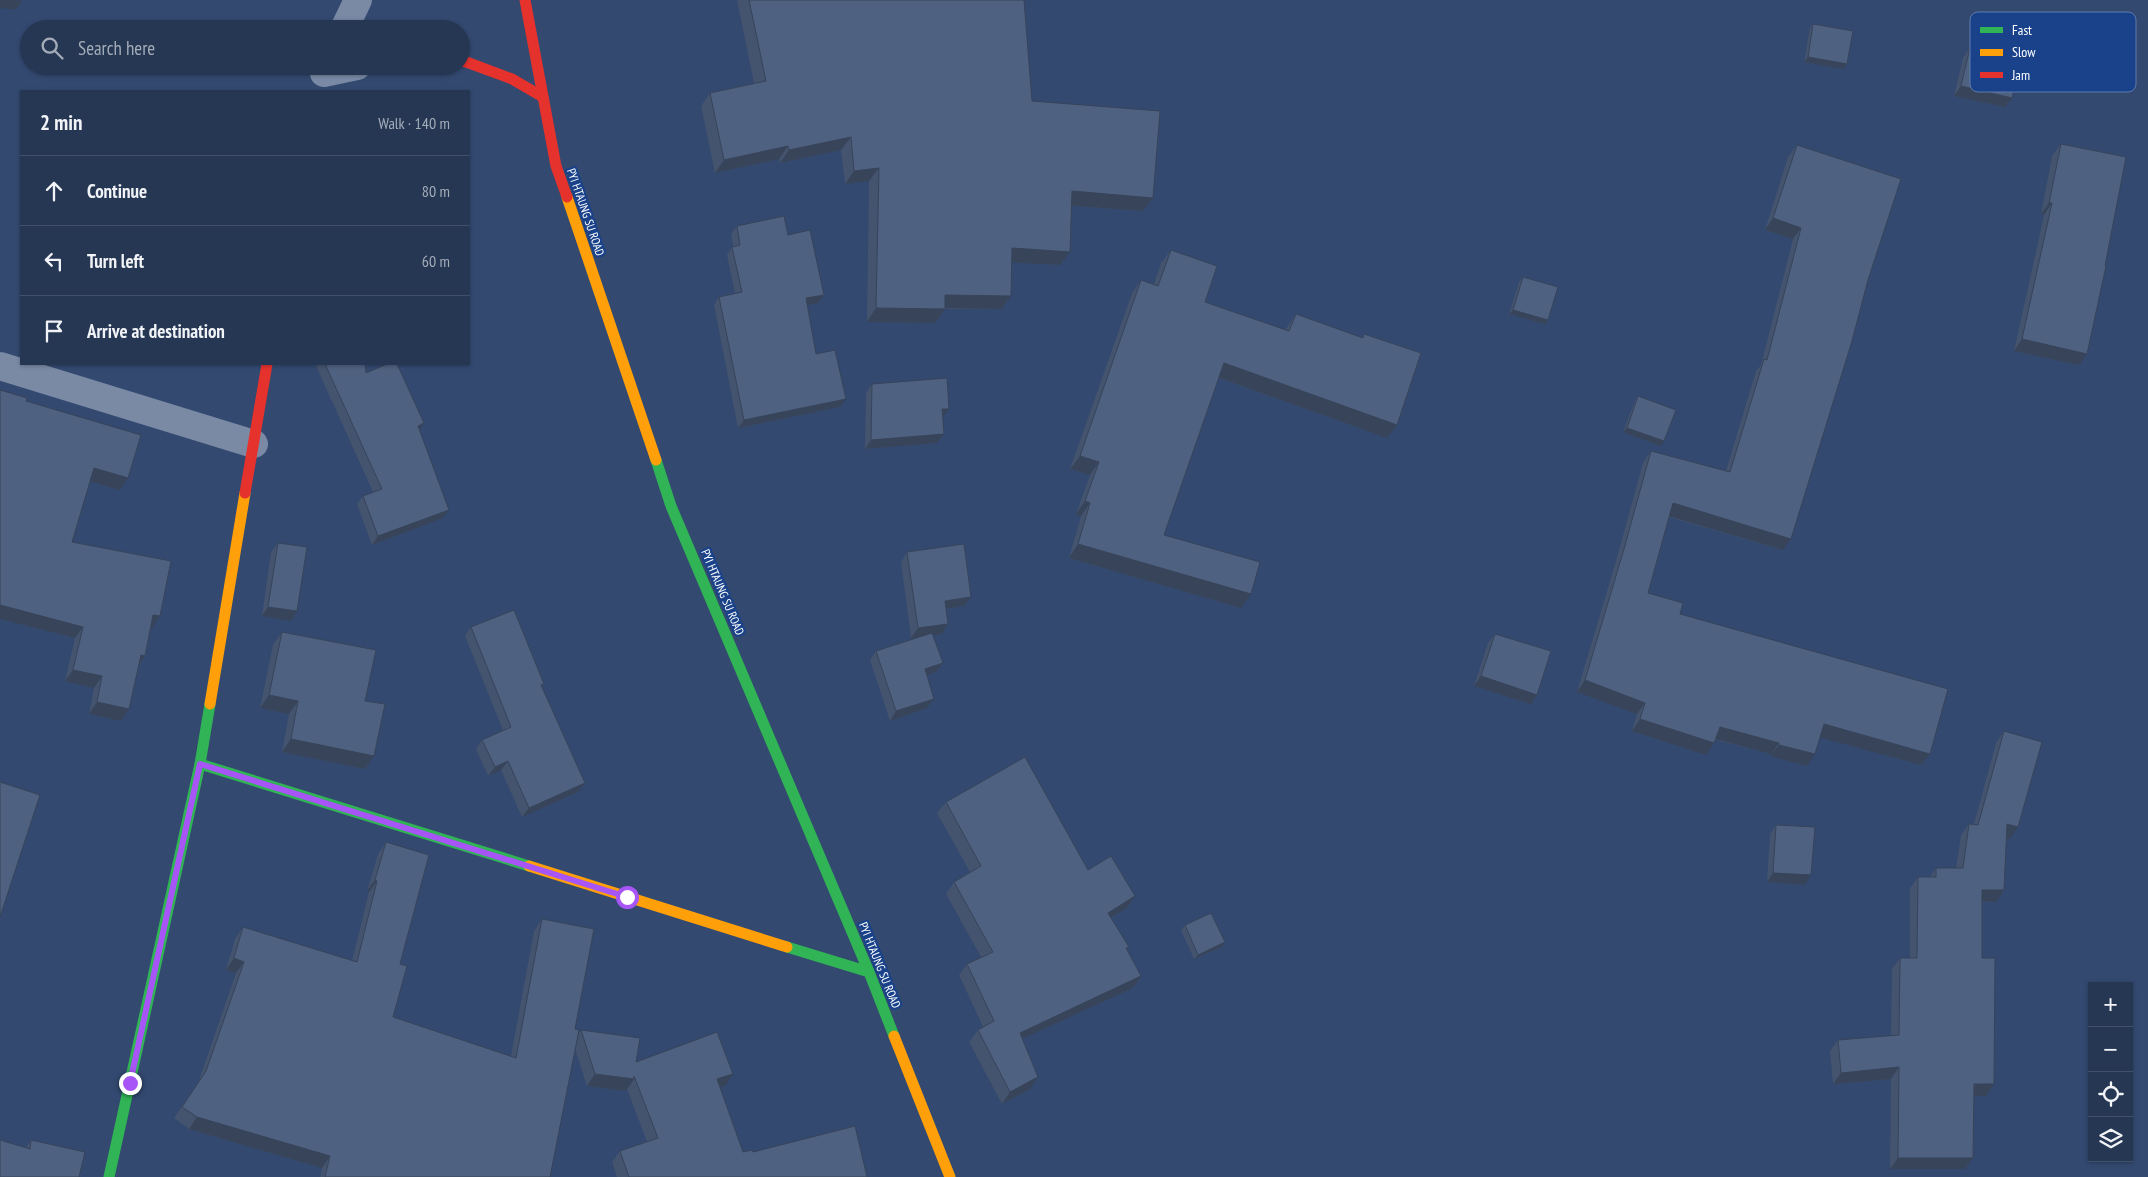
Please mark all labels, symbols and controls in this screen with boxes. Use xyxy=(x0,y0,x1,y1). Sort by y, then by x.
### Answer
legend xyxy=(1970,12,2136,92)
search box xyxy=(20,20,470,75)
text: Fast xyxy=(2012,21,2032,39)
icon: search xyxy=(38,34,66,62)
text: Search here xyxy=(78,36,155,60)
text: Slow xyxy=(2012,43,2036,61)
text: Jam xyxy=(2011,66,2030,84)
text: 2 min xyxy=(40,109,82,136)
text: Walk · 140 m xyxy=(378,113,450,133)
street label: PYI HTAUNG SU ROAD xyxy=(564,166,608,258)
icon: ahead xyxy=(40,177,68,205)
text: Continue xyxy=(87,179,147,203)
text: 80 m xyxy=(422,181,450,201)
icon: left xyxy=(40,247,68,275)
text: Turn left xyxy=(87,249,144,273)
text: 60 m xyxy=(422,251,450,271)
icon: arrive xyxy=(40,317,68,345)
text: Arrive at destination xyxy=(87,319,225,343)
street label: PYI HTAUNG SU ROAD xyxy=(698,547,748,637)
route start xyxy=(616,886,639,909)
street label: PYI HTAUNG SU ROAD xyxy=(856,920,904,1010)
map controls xyxy=(2088,982,2133,1162)
button: + xyxy=(2088,982,2133,1027)
button: − xyxy=(2088,1027,2133,1072)
route end xyxy=(119,1072,142,1095)
button: locate xyxy=(2088,1072,2133,1117)
button: layers xyxy=(2088,1117,2133,1162)

